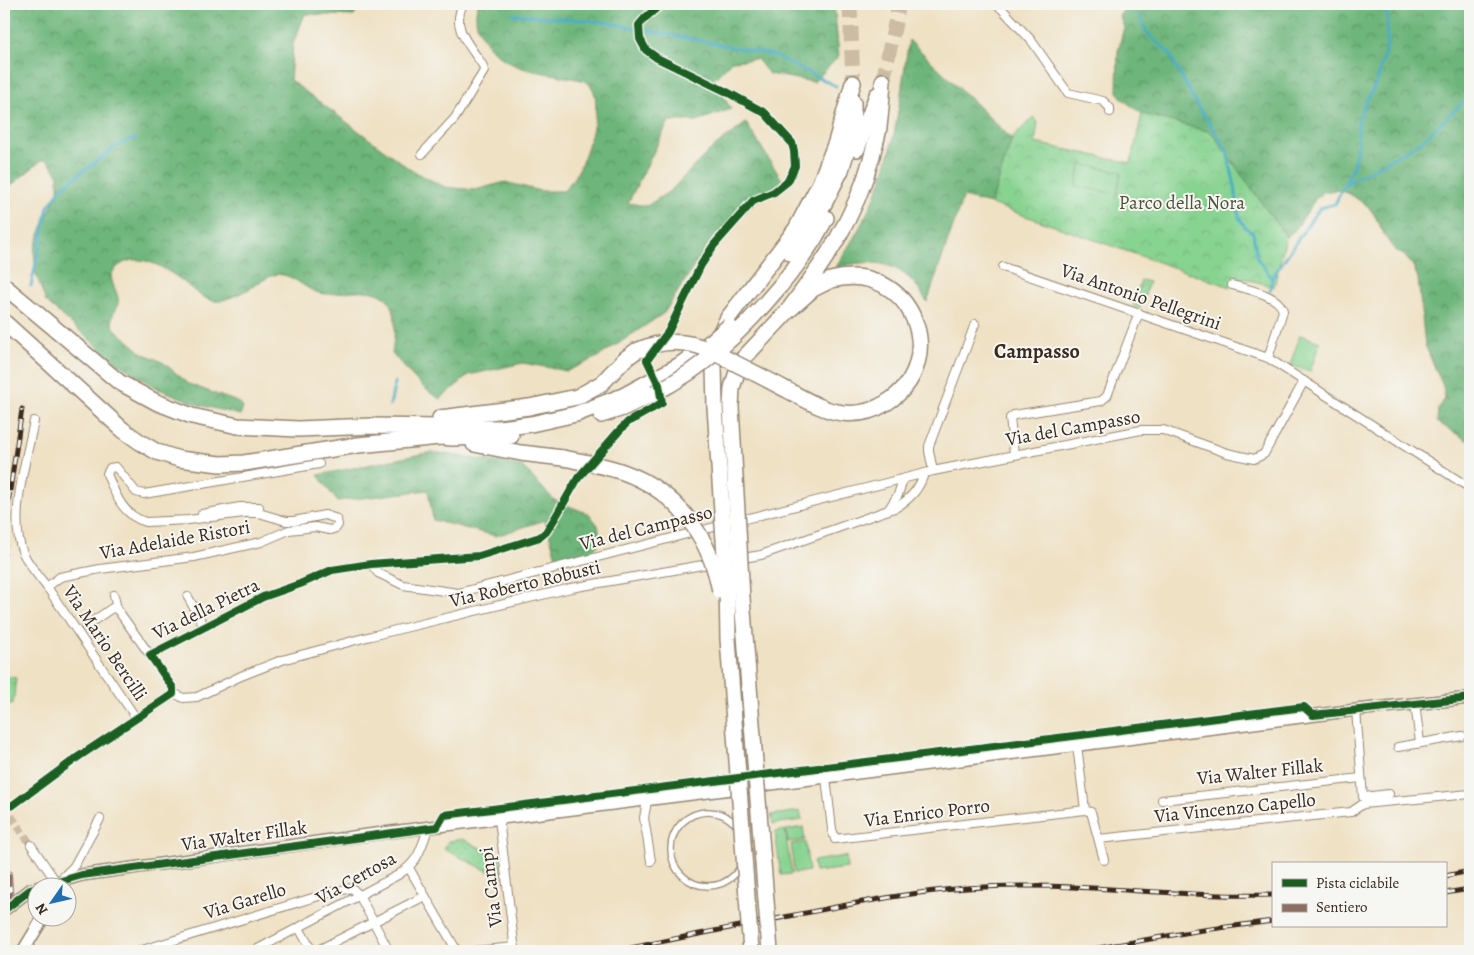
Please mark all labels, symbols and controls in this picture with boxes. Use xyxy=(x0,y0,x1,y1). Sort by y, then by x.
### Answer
park label: Parco della Nora xyxy=(1119,190,1245,216)
street label: Via Antonio Pellegrini xyxy=(1056,257,1225,337)
district label: Campasso xyxy=(994,338,1080,365)
street label: Via del Campasso xyxy=(1003,403,1142,453)
street label: Via del Campasso xyxy=(576,499,715,557)
street label: Via Adelaide Ristori xyxy=(97,514,252,566)
street label: Via Roberto Robusti xyxy=(446,554,603,614)
street label: Via della Pietra xyxy=(147,572,264,647)
street label: Via Mario Bercilli xyxy=(56,579,153,706)
street label: Via Walter Fillak xyxy=(1195,752,1325,792)
street label: Via Vincenzo Capello xyxy=(1152,787,1317,830)
street label: Via Enrico Porro xyxy=(862,792,991,834)
street label: Via Walter Fillak xyxy=(179,814,309,858)
street label: Via Certosa xyxy=(310,845,401,911)
street label: Via Campi xyxy=(473,845,509,930)
legend xyxy=(1272,862,1446,928)
text: Pista ciclabile xyxy=(1316,873,1399,893)
street label: Via Garello xyxy=(200,876,289,926)
north arrow xyxy=(28,878,78,928)
text: Sentiero xyxy=(1316,897,1368,917)
text: N xyxy=(31,899,52,919)

